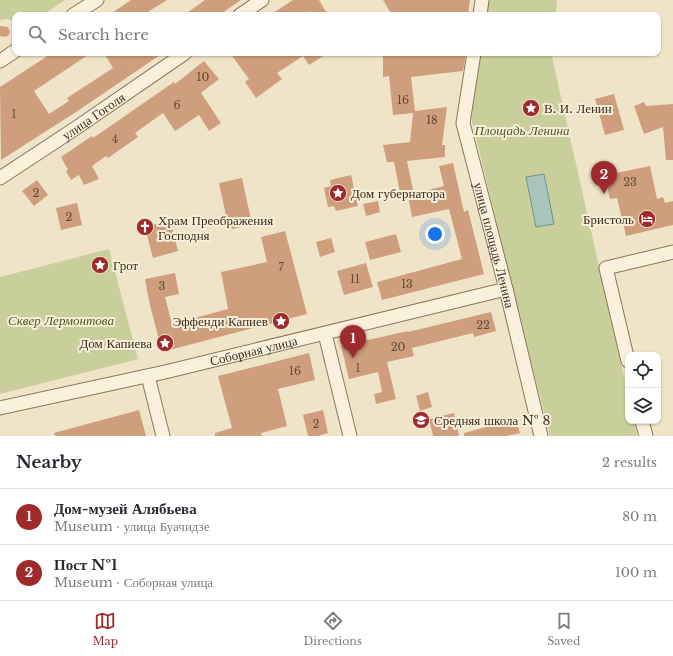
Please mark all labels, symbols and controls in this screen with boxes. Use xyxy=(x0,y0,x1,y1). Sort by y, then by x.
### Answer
search box xyxy=(12,12,661,56)
icon: search xyxy=(26,23,48,45)
text: Search here xyxy=(58,25,149,44)
house number: 10 xyxy=(197,70,210,84)
street label: улица Гоголя xyxy=(59,88,128,143)
house number: 16 xyxy=(397,93,409,107)
house number: 6 xyxy=(173,98,181,112)
place icon: В. И. Ленин xyxy=(521,98,541,118)
place label: В. И. Ленин xyxy=(544,100,612,117)
house number: 1 xyxy=(12,107,17,121)
house number: 18 xyxy=(426,113,438,127)
park label: Площадь Ленина xyxy=(474,122,570,139)
house number: 4 xyxy=(112,132,118,146)
pin: 2 xyxy=(591,161,617,194)
house number: 23 xyxy=(623,175,637,189)
street label: улица площадь Ленина xyxy=(470,180,519,310)
place icon: Дом губернатора xyxy=(328,183,348,203)
place label: Дом губернатора xyxy=(351,185,445,202)
house number: 2 xyxy=(33,186,40,200)
hotel icon: Бристоль xyxy=(637,209,657,229)
house number: 2 xyxy=(66,210,73,224)
place label: Бристоль xyxy=(583,211,634,228)
place label: Храм Преображения Господня xyxy=(158,212,273,244)
church icon: Храм Преображения Господня xyxy=(135,217,155,237)
your location xyxy=(425,224,445,244)
place icon: Грот xyxy=(90,255,110,275)
place label: Грот xyxy=(113,257,139,274)
house number: 7 xyxy=(278,260,284,274)
house number: 11 xyxy=(350,272,360,286)
house number: 13 xyxy=(401,277,413,291)
house number: 3 xyxy=(159,279,166,293)
place icon: Эффенди Капиев xyxy=(271,311,291,331)
park label: Сквер Лермонтова xyxy=(8,312,114,329)
place label: Эффенди Капиев xyxy=(173,313,268,330)
house number: 22 xyxy=(476,318,490,332)
pin: 1 xyxy=(340,325,366,358)
street label: Соборная улица xyxy=(208,332,299,369)
place icon: Дом Капиева xyxy=(155,333,175,353)
place label: Дом Капиева xyxy=(79,335,152,352)
house number: 20 xyxy=(391,340,405,354)
map controls xyxy=(625,352,661,424)
button: locate xyxy=(625,352,661,388)
house number: 1 xyxy=(356,361,361,375)
house number: 16 xyxy=(289,364,301,378)
button: layers xyxy=(625,388,661,424)
school or university icon: Средняя школа № 8 xyxy=(411,410,431,430)
place label: Средняя школа № 8 xyxy=(434,412,550,429)
house number: 2 xyxy=(313,417,320,431)
text: Nearby xyxy=(16,452,82,473)
text: 2 results xyxy=(602,454,657,471)
text: Дом-музей Алябьева xyxy=(54,499,197,518)
text: 1 xyxy=(26,508,32,525)
text: 80 m xyxy=(622,508,657,525)
text: Museum · улица Буачидзе xyxy=(54,518,210,535)
text: Пост №1 xyxy=(54,555,118,574)
text: 2 xyxy=(25,564,33,581)
text: 100 m xyxy=(615,564,657,581)
text: Museum · Соборная улица xyxy=(54,574,213,591)
tab: Map xyxy=(93,610,118,648)
tab: Directions xyxy=(303,610,362,648)
tab: Saved xyxy=(547,610,580,648)

